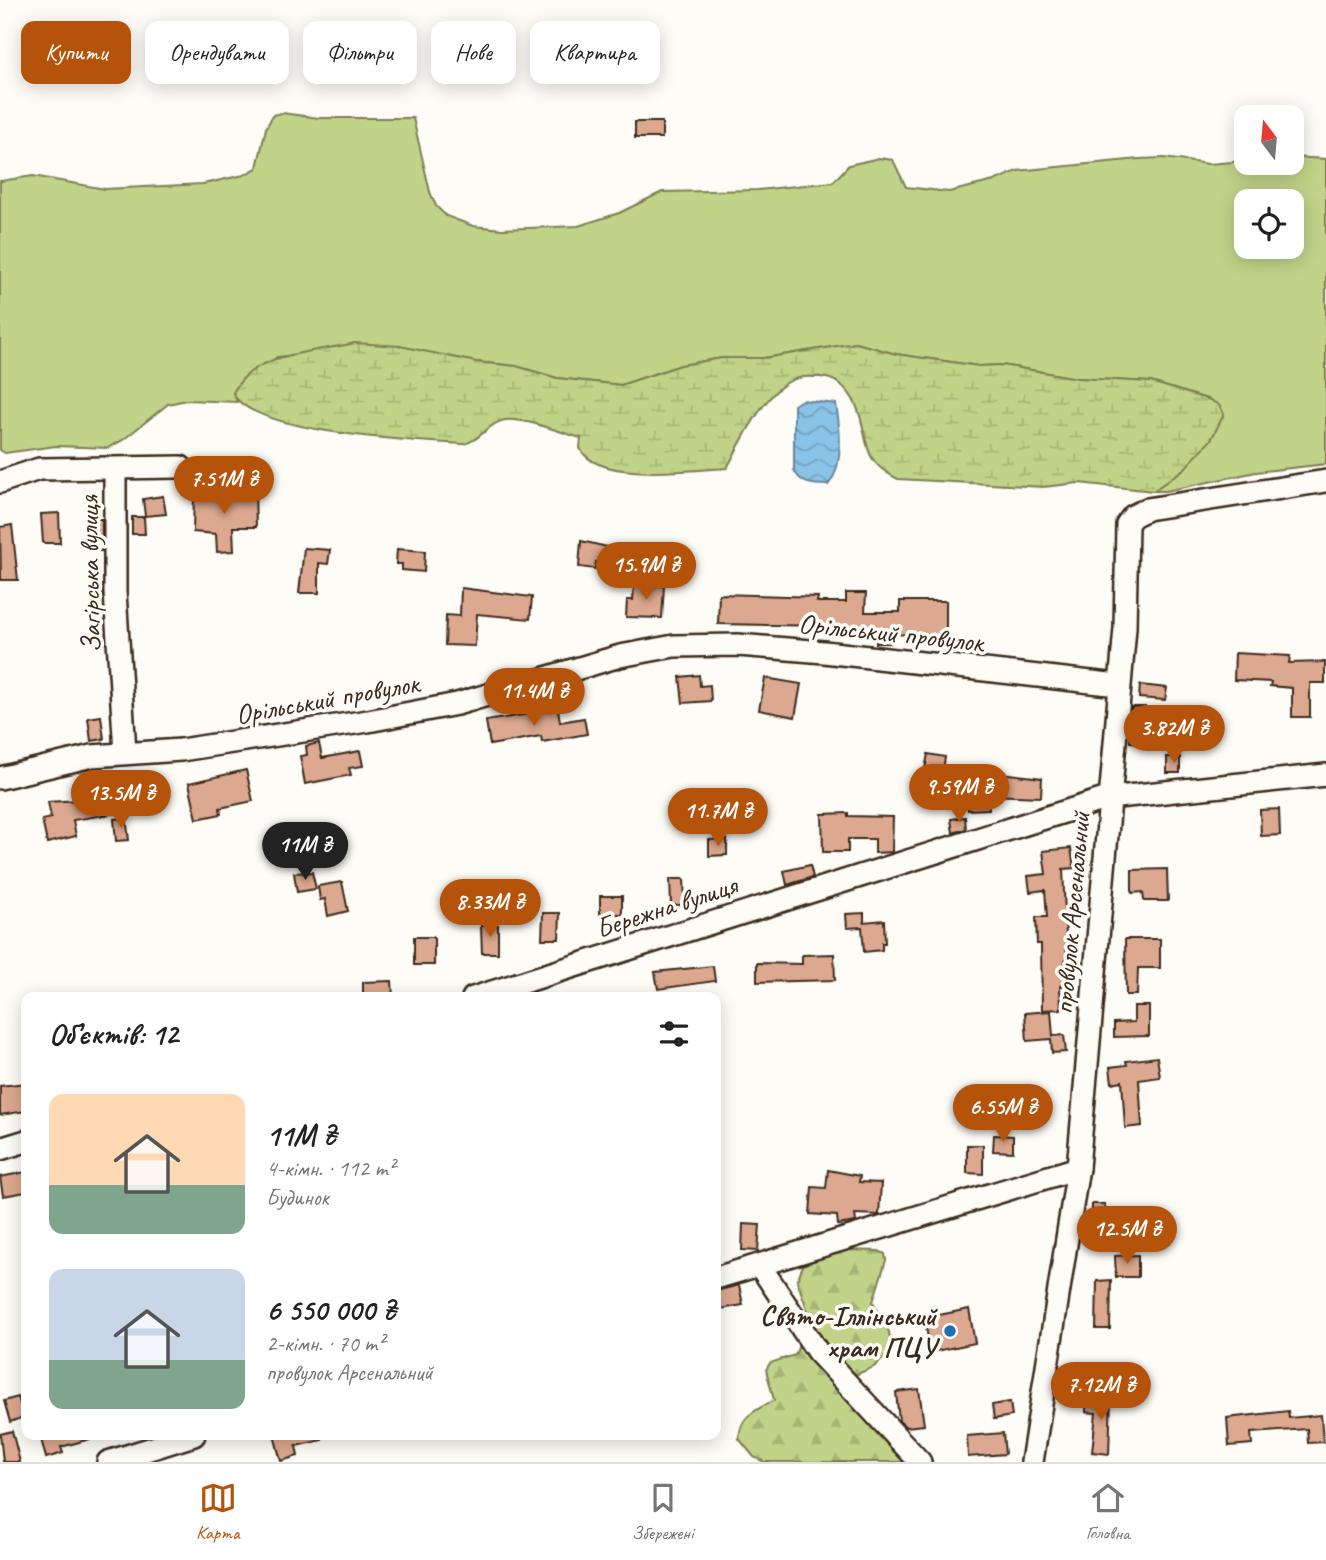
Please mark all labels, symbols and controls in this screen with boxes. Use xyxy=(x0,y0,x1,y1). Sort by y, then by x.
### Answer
chip: Купити xyxy=(21,21,131,84)
chip: Орендувати xyxy=(145,21,289,84)
chip: Фільтри xyxy=(303,21,417,84)
chip: Нове xyxy=(431,21,516,84)
chip: Квартира xyxy=(530,21,660,84)
north arrow xyxy=(1234,105,1304,175)
map controls xyxy=(1234,105,1304,259)
button: locate xyxy=(1234,189,1304,259)
pin: 7.51M ₴ xyxy=(159,456,289,516)
text: 7.51M ₴ xyxy=(190,464,258,493)
street label: Загірська вулиця xyxy=(71,494,108,653)
pin: 15.9M ₴ xyxy=(581,542,711,602)
text: 15.9M ₴ xyxy=(612,550,680,579)
street label: Орільський провулок xyxy=(797,605,988,660)
street label: Орільський провулок xyxy=(233,665,424,732)
pin: 11.4M ₴ xyxy=(469,668,599,728)
text: 11.4M ₴ xyxy=(500,676,568,705)
pin: 3.82M ₴ xyxy=(1109,706,1239,765)
text: 3.82M ₴ xyxy=(1140,713,1208,742)
pin: 9.59M ₴ xyxy=(894,764,1024,824)
pin: 13.5M ₴ xyxy=(56,770,186,830)
text: 9.59M ₴ xyxy=(925,772,993,801)
text: 13.5M ₴ xyxy=(87,778,155,807)
pin: 11.7M ₴ xyxy=(653,788,783,848)
text: 11.7M ₴ xyxy=(684,796,752,825)
street label: провулок Арсенальний xyxy=(1045,809,1098,1016)
pin: 11M ₴ xyxy=(256,822,354,882)
text: 11M ₴ xyxy=(278,830,332,859)
street label: Бережна вулиця xyxy=(591,866,744,946)
pin: 8.33M ₴ xyxy=(425,880,555,939)
text: 8.33M ₴ xyxy=(456,887,524,916)
text: Об’єктів: 12 xyxy=(49,1015,178,1053)
icon: filters xyxy=(655,1015,693,1053)
pin: 6.55M ₴ xyxy=(938,1084,1068,1144)
text: 6.55M ₴ xyxy=(969,1092,1037,1121)
text: 11M ₴ xyxy=(266,1116,336,1154)
icon: home xyxy=(105,1122,189,1206)
text: 4-кімн. · 112 m² xyxy=(266,1154,395,1183)
text: Будинок xyxy=(266,1183,329,1212)
pin: 12.5M ₴ xyxy=(1062,1206,1192,1266)
text: 12.5M ₴ xyxy=(1093,1214,1161,1243)
text: 6 550 000 ₴ xyxy=(266,1291,396,1329)
icon: home xyxy=(105,1297,189,1381)
place label: Свято-Іллінський храм ПЦУ xyxy=(760,1298,941,1365)
marker: Свято-Іллінський храм ПЦУ xyxy=(942,1323,958,1339)
text: 2-кімн. · 70 m² xyxy=(266,1329,384,1358)
text: провулок Арсенальний xyxy=(266,1358,433,1387)
pin: 7.12M ₴ xyxy=(1036,1362,1166,1422)
text: 7.12M ₴ xyxy=(1067,1370,1135,1399)
tab: Карта xyxy=(196,1479,240,1545)
tab: Збережені xyxy=(632,1479,694,1545)
tab: Головна xyxy=(1086,1479,1130,1545)

